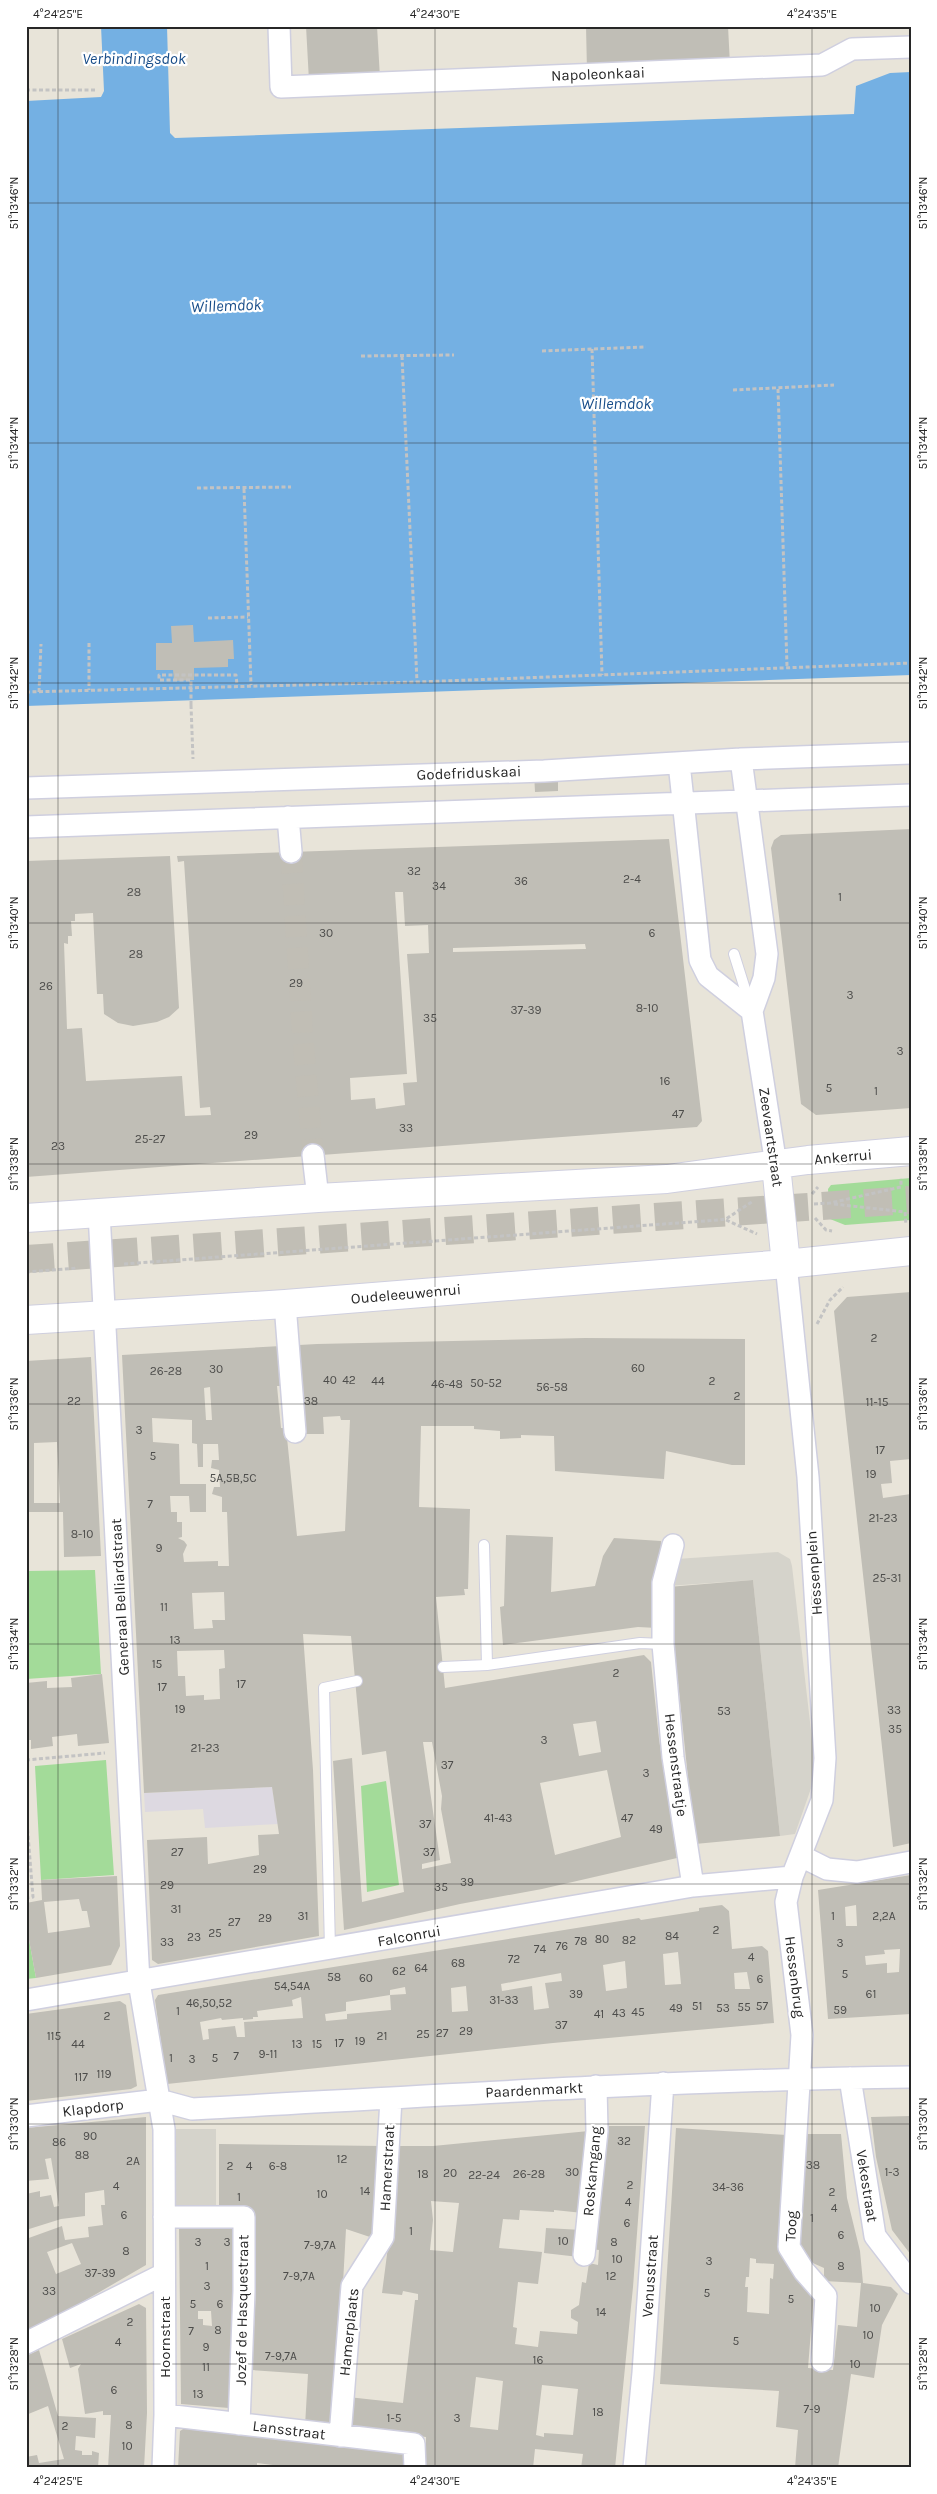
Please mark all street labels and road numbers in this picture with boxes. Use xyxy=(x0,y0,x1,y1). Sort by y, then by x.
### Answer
street label: Napoleonkaai xyxy=(551,63,645,85)
street label: Godefriduskaai xyxy=(416,762,522,784)
street label: Zeevaartstraat xyxy=(755,1086,787,1188)
street label: Ankerrui xyxy=(813,1145,873,1169)
street label: Oudeleeuwenrui xyxy=(350,1280,462,1308)
street label: Generaal Belliardstraat xyxy=(107,1518,133,1676)
street label: Hessenplein xyxy=(802,1530,826,1616)
street label: Hessenstraatje xyxy=(661,1712,691,1818)
street label: Falconrui xyxy=(376,1922,442,1950)
street label: Hessenbrug xyxy=(781,1935,809,2019)
street label: Paardenmarkt xyxy=(485,2078,584,2102)
street label: Klapdorp xyxy=(61,2095,125,2121)
street label: Hamerstraat xyxy=(376,2124,398,2212)
street label: Roskamgang xyxy=(579,2125,605,2217)
street label: Vekestraat xyxy=(852,2149,882,2224)
street label: Toog xyxy=(781,2209,801,2242)
street label: Jozef de Hasquestraat xyxy=(232,2234,252,2386)
street label: Venusstraat xyxy=(638,2234,662,2318)
street label: Hamerplaats xyxy=(335,2287,363,2377)
street label: Hoornstraat xyxy=(156,2296,174,2378)
street label: Lansstraat xyxy=(252,2417,327,2443)

